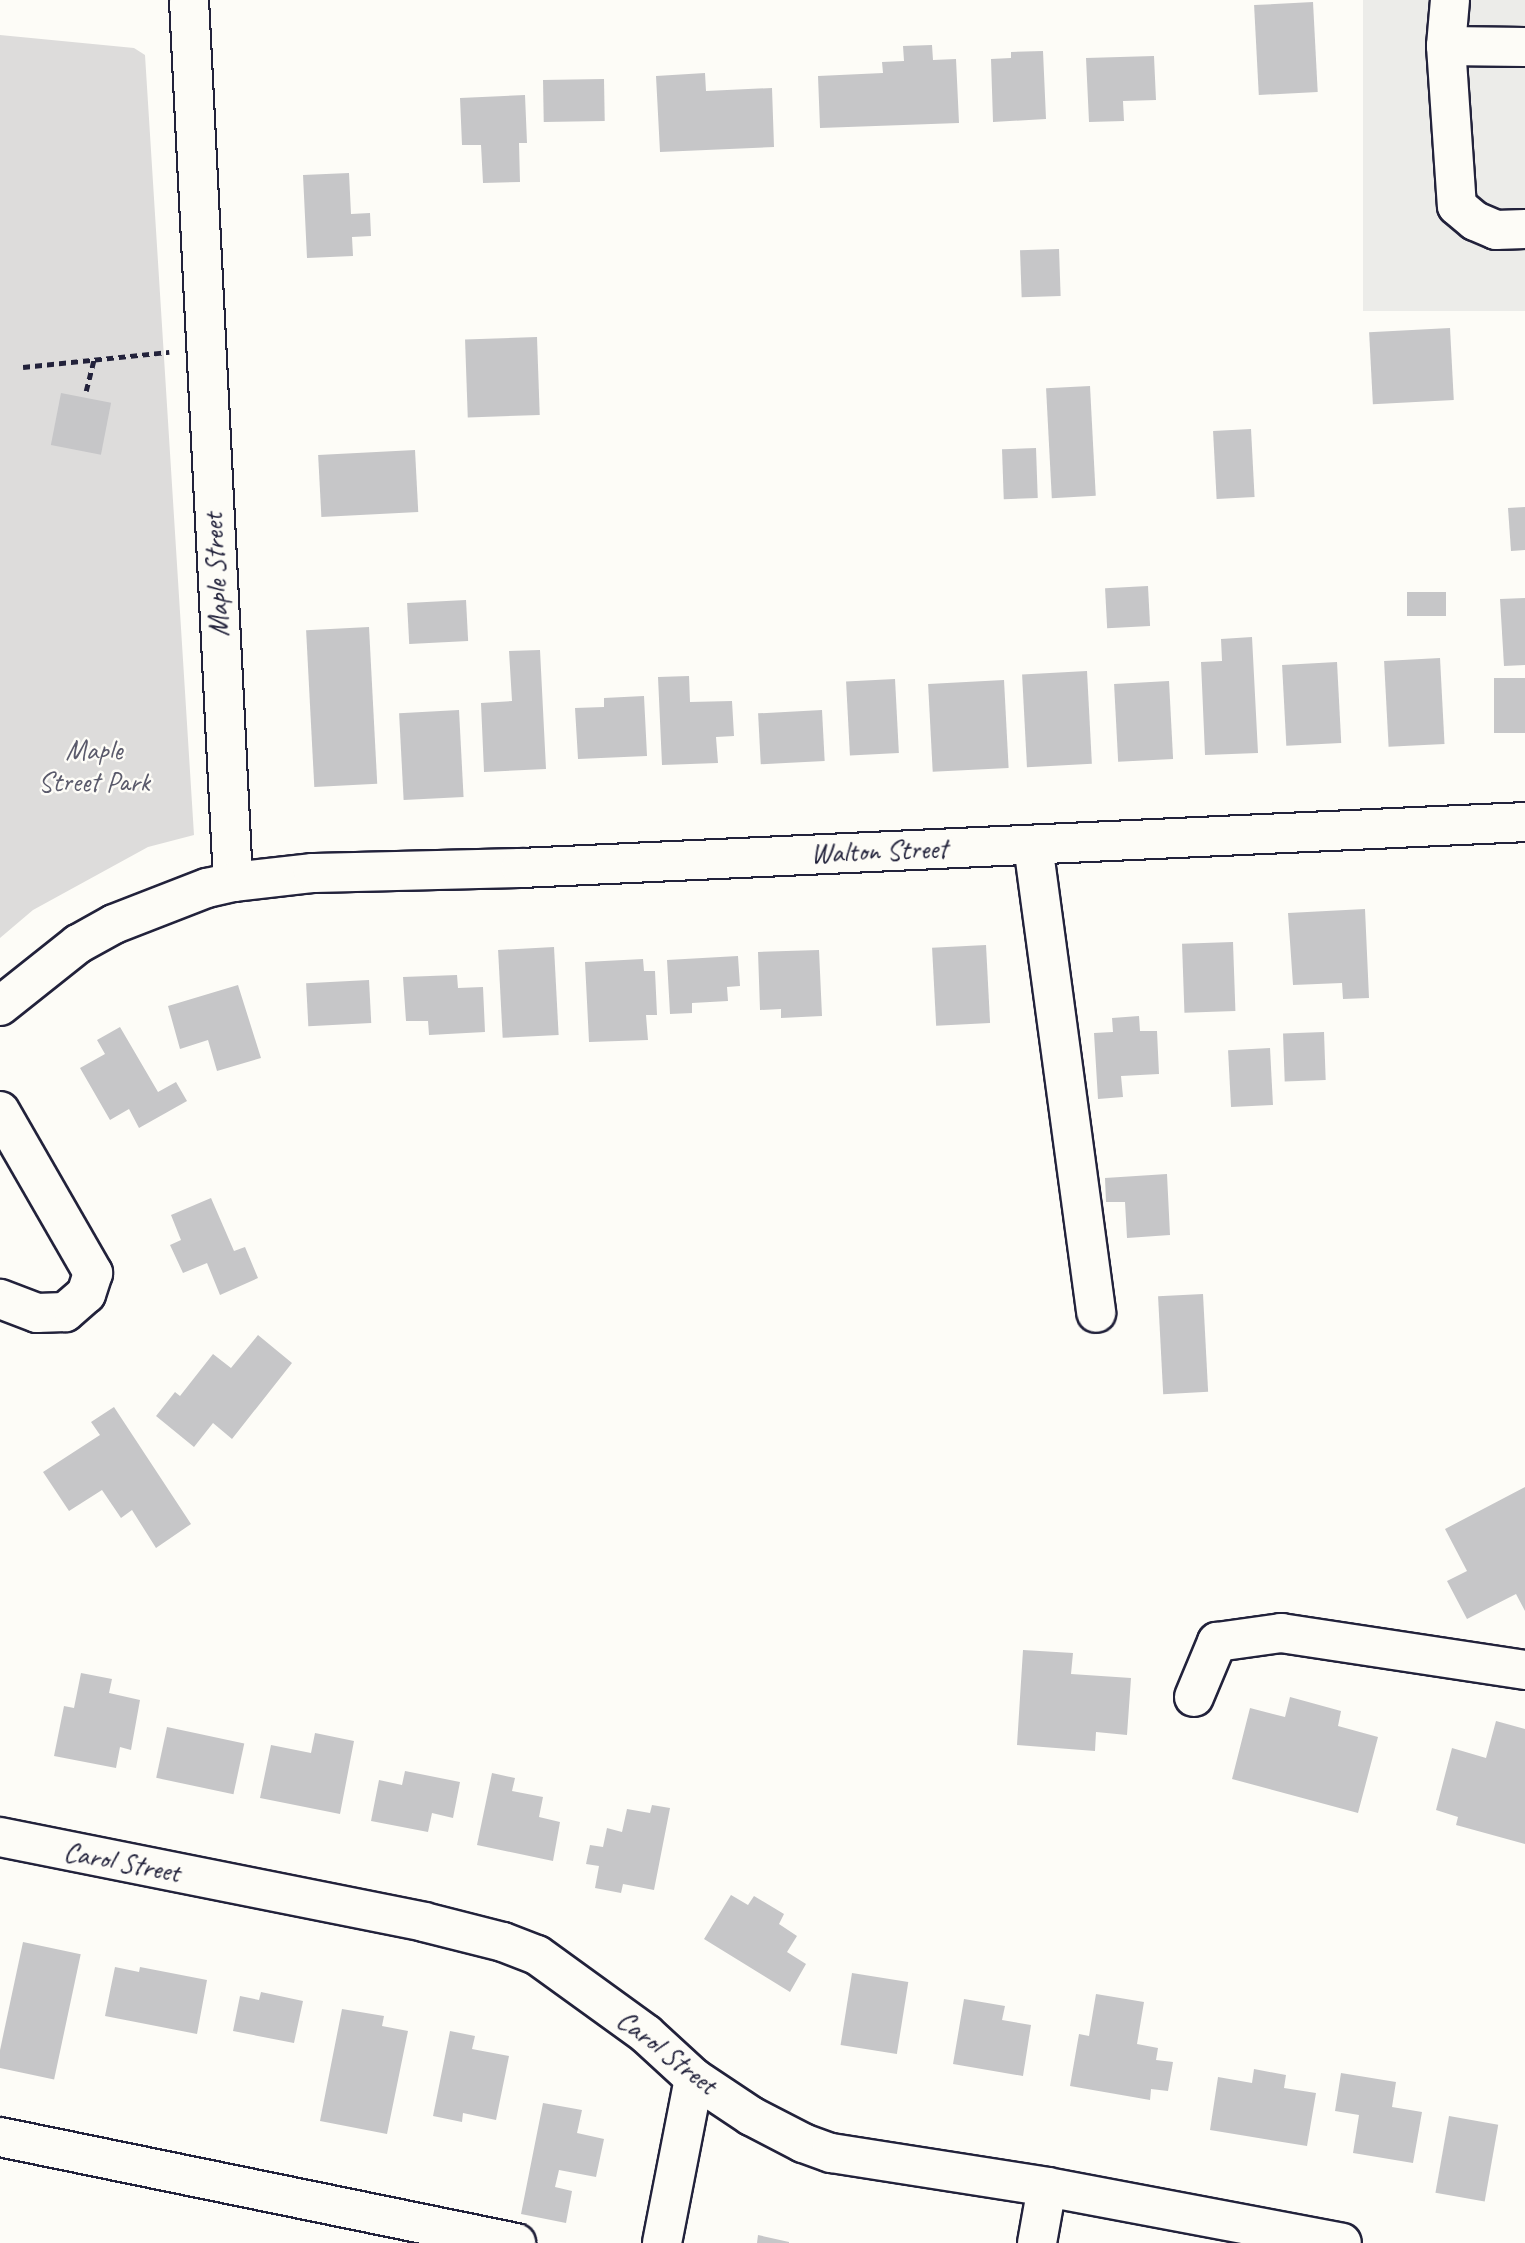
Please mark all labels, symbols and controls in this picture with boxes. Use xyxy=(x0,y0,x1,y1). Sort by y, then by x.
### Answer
street label: Maple Street xyxy=(196,512,236,638)
park label: Maple Street Park xyxy=(38,733,150,799)
street label: Walton Street xyxy=(810,832,948,870)
street label: Carol Street xyxy=(61,1834,183,1890)
street label: Carol Street xyxy=(610,2002,724,2102)

